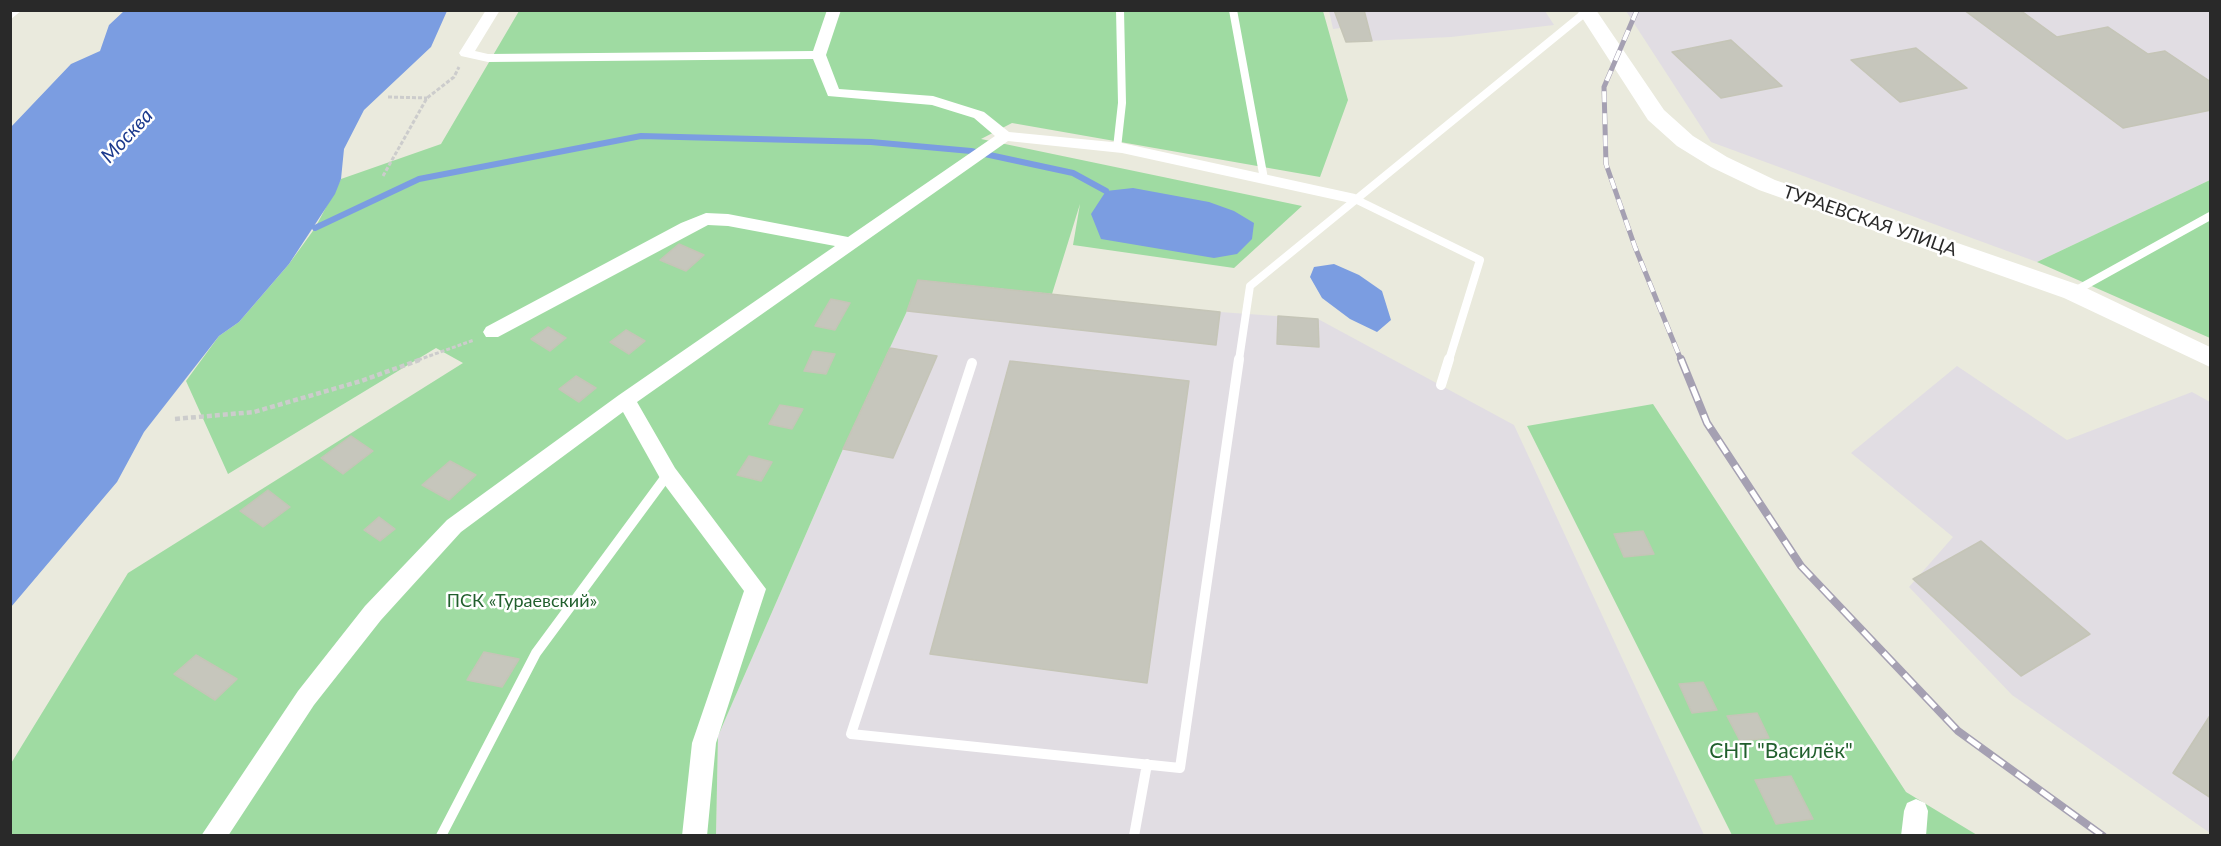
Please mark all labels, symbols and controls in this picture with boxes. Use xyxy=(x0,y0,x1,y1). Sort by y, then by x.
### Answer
water label: Москва xyxy=(96,104,158,168)
street label: ТУРАЕВСКАЯ УЛИЦА xyxy=(1780,181,1960,261)
park label: ПСК «Тураевский» xyxy=(447,590,597,612)
park label: СНТ "Василёк" xyxy=(1709,738,1853,764)

